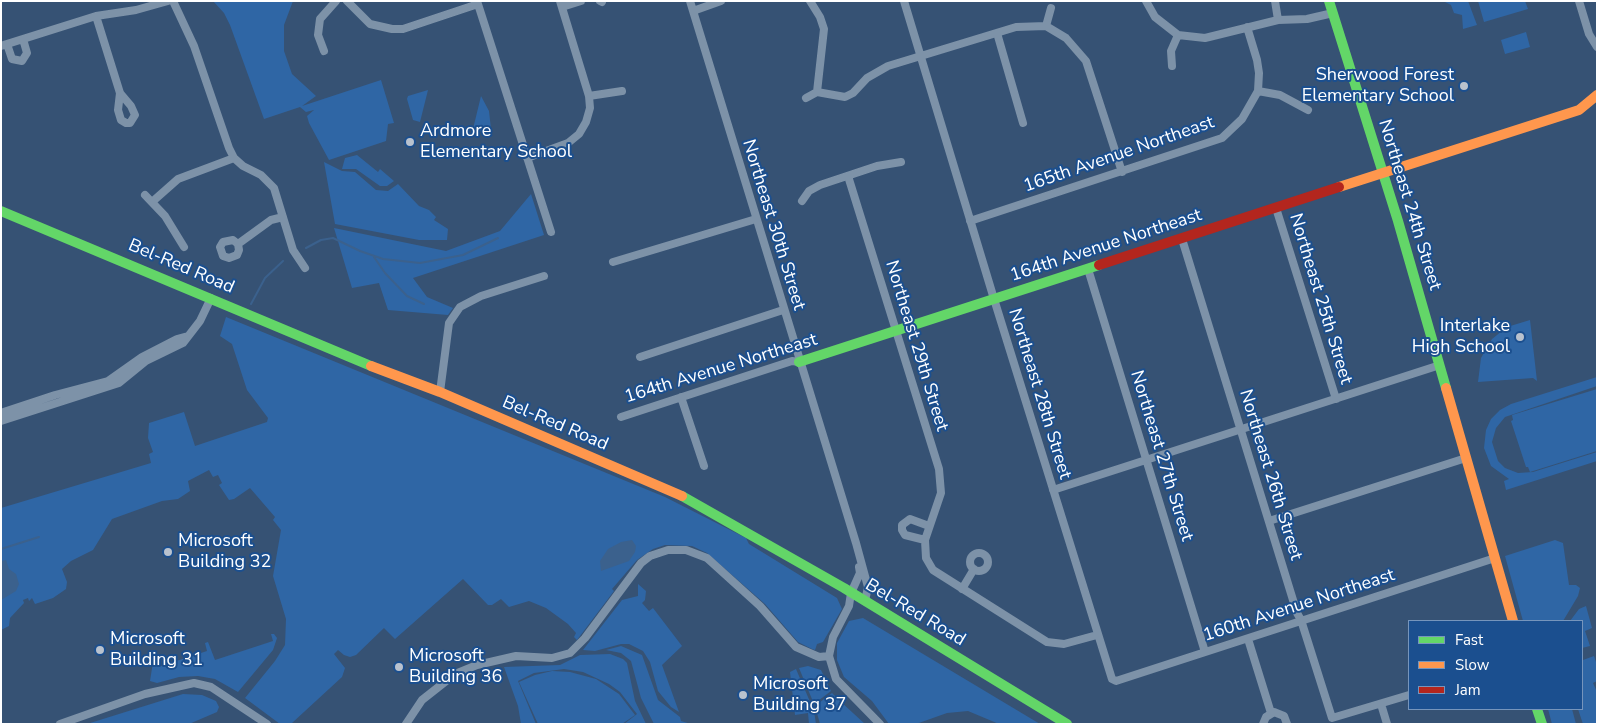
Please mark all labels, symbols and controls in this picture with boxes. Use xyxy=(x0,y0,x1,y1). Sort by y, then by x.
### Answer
place label: Sherwood Forest Elementary School xyxy=(1302,65,1454,108)
marker: Sherwood Forest Elementary School xyxy=(1458,80,1470,92)
street label: 165th Avenue Northeast xyxy=(1021,112,1217,198)
street label: Northeast 24th Street xyxy=(1373,117,1445,293)
place label: Ardmore Elementary School xyxy=(420,121,572,163)
marker: Ardmore Elementary School xyxy=(404,136,416,148)
street label: Northeast 30th Street xyxy=(737,137,809,313)
street label: 164th Avenue Northeast xyxy=(1007,205,1205,287)
street label: Northeast 25th Street xyxy=(1284,211,1356,387)
street label: Bel-Red Road xyxy=(125,235,237,299)
street label: Northeast 29th Street xyxy=(880,258,952,434)
street label: Northeast 28th Street xyxy=(1003,306,1075,482)
place label: Interlake High School xyxy=(1412,316,1510,358)
street label: 164th Avenue Northeast xyxy=(622,329,820,409)
marker: Interlake High School xyxy=(1514,331,1526,343)
street label: Northeast 27th Street xyxy=(1125,368,1197,544)
street label: Northeast 26th Street xyxy=(1234,387,1306,563)
street label: Bel-Red Road xyxy=(499,392,611,456)
place label: Microsoft Building 32 xyxy=(178,531,271,574)
marker: Microsoft Building 32 xyxy=(162,546,174,558)
street label: 160th Avenue Northeast xyxy=(1200,565,1398,647)
street label: Bel-Red Road xyxy=(861,575,969,651)
legend xyxy=(1408,620,1583,710)
place label: Microsoft Building 31 xyxy=(110,629,203,672)
text: Fast xyxy=(1455,630,1483,650)
marker: Microsoft Building 31 xyxy=(94,644,106,656)
place label: Microsoft Building 36 xyxy=(409,646,502,689)
text: Slow xyxy=(1455,655,1489,675)
marker: Microsoft Building 36 xyxy=(393,661,405,673)
place label: Microsoft Building 37 xyxy=(753,674,846,716)
text: Jam xyxy=(1455,680,1481,700)
marker: Microsoft Building 37 xyxy=(737,689,749,701)

